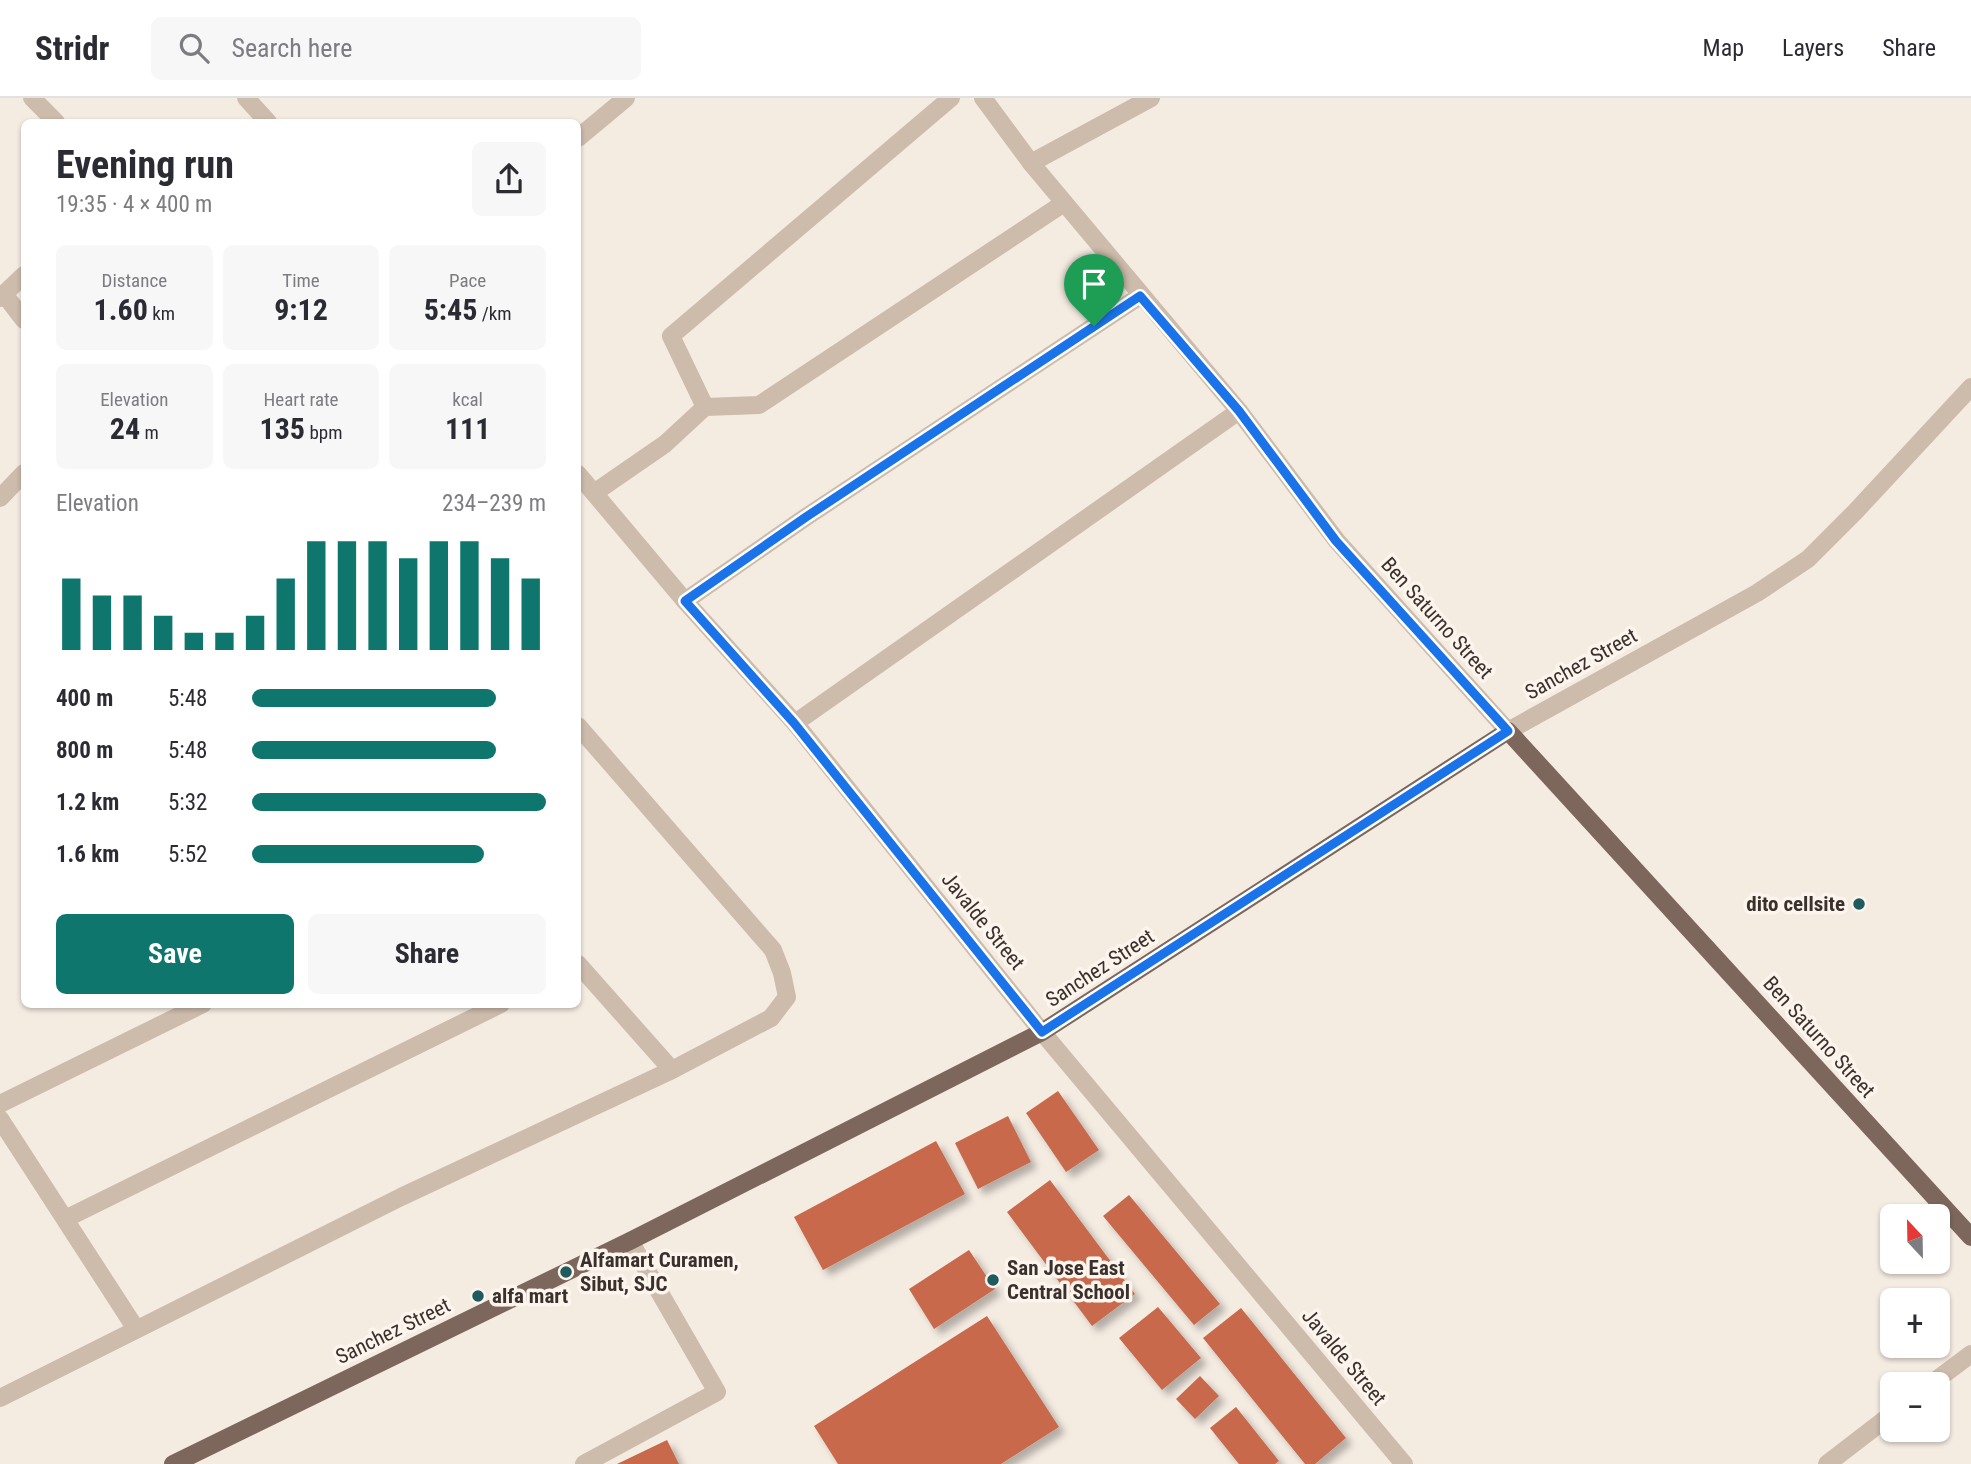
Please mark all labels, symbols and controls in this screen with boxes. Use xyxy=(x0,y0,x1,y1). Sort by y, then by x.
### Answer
search box xyxy=(151,17,641,80)
text: Stridr xyxy=(35,29,109,68)
icon: search xyxy=(175,29,213,67)
text: Search here xyxy=(231,33,352,63)
text: Map xyxy=(1703,34,1744,62)
text: Layers xyxy=(1782,34,1844,62)
text: Share xyxy=(1882,34,1936,62)
button: share xyxy=(472,142,546,216)
text: Evening run xyxy=(56,143,234,187)
text: 19:35 · 4 × 400 m xyxy=(56,191,212,218)
pin xyxy=(1064,254,1124,326)
icon: arrive xyxy=(1075,265,1113,303)
text: Distance xyxy=(102,269,167,292)
text: Time xyxy=(282,269,320,292)
text: Pace xyxy=(449,269,486,292)
text: 1.60 xyxy=(94,292,148,327)
text: 9:12 xyxy=(274,292,328,327)
text: 5:45 xyxy=(424,292,477,327)
text: km xyxy=(148,302,175,325)
text: /km xyxy=(477,302,512,325)
text: Elevation xyxy=(100,388,169,411)
text: Heart rate xyxy=(263,388,339,411)
text: kcal xyxy=(452,388,483,411)
text: 24 xyxy=(110,411,140,446)
text: 135 xyxy=(260,411,305,446)
text: 111 xyxy=(445,411,490,446)
text: m xyxy=(140,421,159,444)
text: bpm xyxy=(305,421,342,444)
text: Elevation xyxy=(56,490,139,517)
text: 234–239 m xyxy=(442,490,546,517)
street label: Ben Saturno Street xyxy=(1376,552,1498,684)
street label: Sanchez Street xyxy=(1521,623,1641,705)
text: 400 m xyxy=(56,685,113,712)
text: 5:48 xyxy=(168,685,207,712)
text: 800 m xyxy=(56,737,113,764)
text: 5:48 xyxy=(168,737,207,764)
text: 1.2 km xyxy=(56,789,119,816)
text: 5:32 xyxy=(168,789,207,816)
text: 1.6 km xyxy=(56,841,119,868)
text: 5:52 xyxy=(168,841,207,868)
street label: Javalde Street xyxy=(937,868,1029,974)
place label: dito cellsite xyxy=(1746,892,1845,916)
marker: dito cellsite xyxy=(1851,896,1867,912)
button: Save xyxy=(56,914,294,994)
button: Share xyxy=(308,914,546,994)
street label: Sanchez Street xyxy=(1041,924,1159,1012)
street label: Ben Saturno Street xyxy=(1758,971,1880,1103)
north arrow xyxy=(1880,1204,1950,1274)
map controls xyxy=(1880,1204,1950,1442)
place label: Alfamart Curamen, Sibut, SJC xyxy=(580,1248,739,1296)
place label: San Jose East Central School xyxy=(1007,1256,1130,1304)
marker: Alfamart Curamen, Sibut, SJC xyxy=(558,1264,574,1280)
marker: San Jose East Central School xyxy=(985,1272,1001,1288)
place label: alfa mart xyxy=(492,1284,568,1308)
marker: alfa mart xyxy=(470,1288,486,1304)
button: + xyxy=(1880,1288,1950,1358)
street label: Sanchez Street xyxy=(332,1293,454,1369)
street label: Javalde Street xyxy=(1297,1304,1391,1410)
button: − xyxy=(1880,1372,1950,1442)

